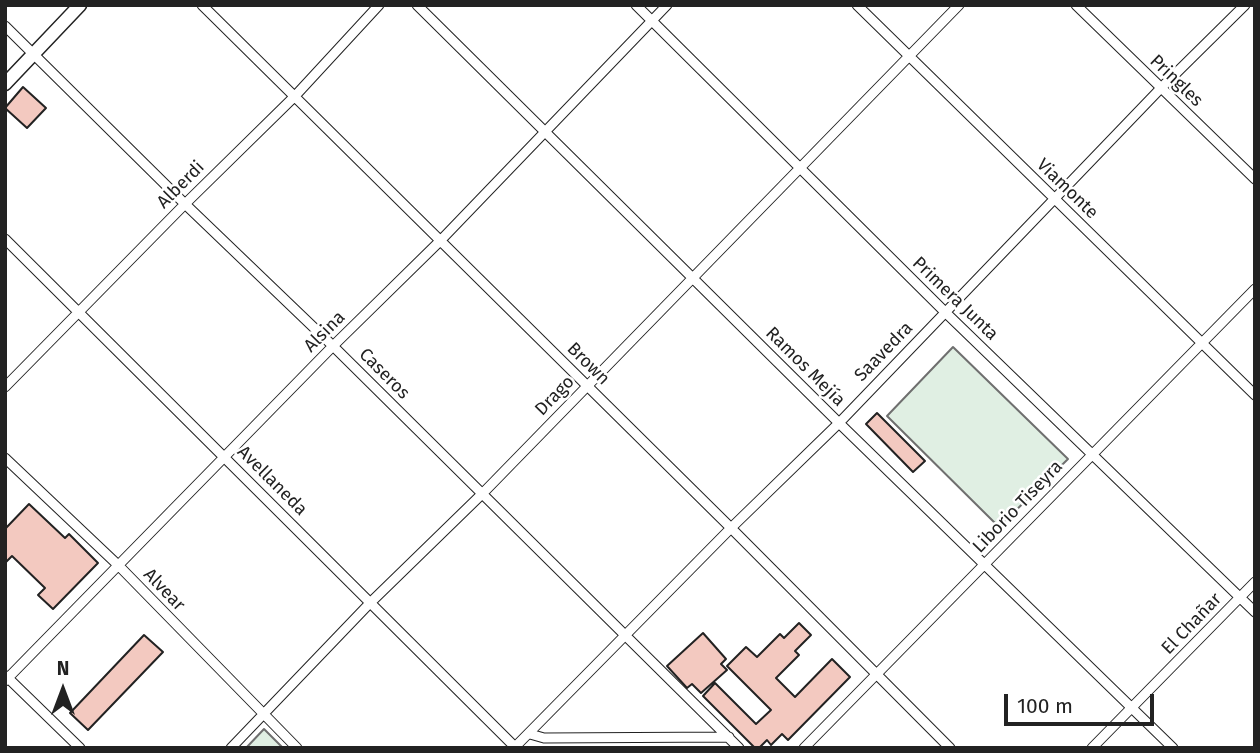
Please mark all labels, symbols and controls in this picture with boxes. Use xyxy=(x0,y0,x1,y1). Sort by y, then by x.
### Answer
street label: Pringles xyxy=(1145,51,1207,111)
street label: Viamonte xyxy=(1032,154,1102,224)
street label: Alberdi xyxy=(153,157,209,213)
street label: Primera Junta xyxy=(908,253,1002,345)
street label: Alsina xyxy=(300,307,350,357)
street label: Saavedra xyxy=(850,318,918,386)
street label: Ramos Mejía xyxy=(761,323,849,411)
street label: Brown xyxy=(562,338,614,390)
street label: Caseros xyxy=(354,344,414,404)
street label: Drago xyxy=(531,372,579,420)
street label: Avellaneda xyxy=(233,442,311,520)
street label: Liborio Tiseyra xyxy=(969,456,1067,558)
street label: Alvear xyxy=(139,564,189,616)
street label: El Chañar xyxy=(1157,589,1227,659)
north arrow xyxy=(28,655,98,725)
text: N xyxy=(57,657,69,680)
scale bar xyxy=(1008,680,1158,724)
text: 100 m xyxy=(1017,693,1073,719)

